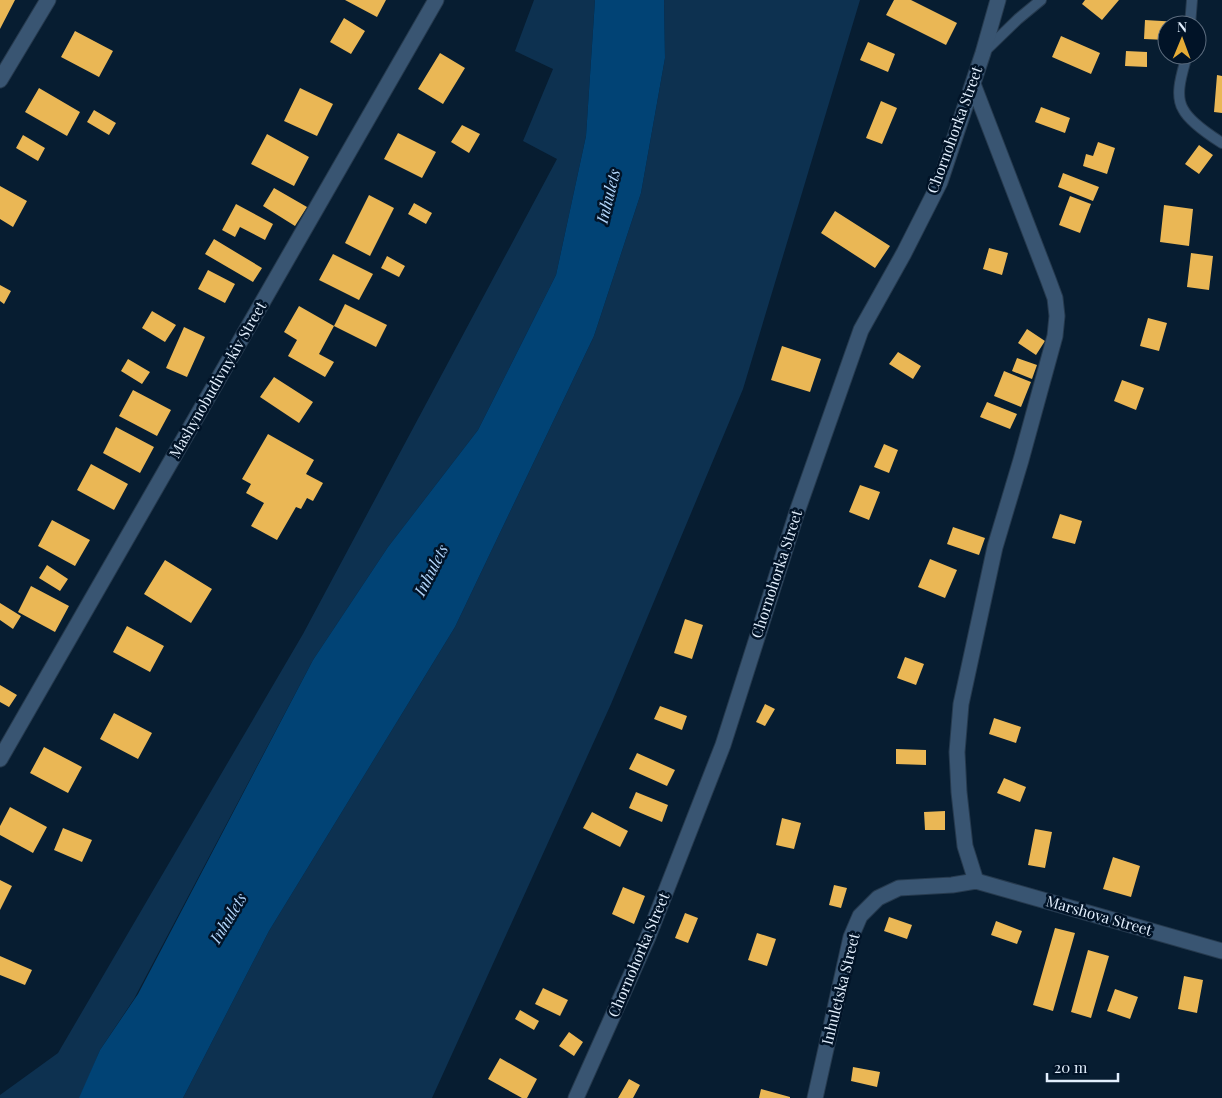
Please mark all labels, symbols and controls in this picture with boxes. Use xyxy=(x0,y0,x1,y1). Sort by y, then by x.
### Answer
north arrow xyxy=(1157,15,1207,65)
text: N xyxy=(1177,17,1187,36)
street label: Chornohorka Street xyxy=(922,63,987,196)
water label: Inhulets xyxy=(590,167,624,226)
street label: Mashynobudivnykiv Street xyxy=(164,297,271,461)
street label: Chornohorka Street xyxy=(746,506,806,640)
water label: Inhulets xyxy=(408,540,452,600)
street label: Chornohorka Street xyxy=(603,888,674,1020)
water label: Inhulets xyxy=(204,889,251,948)
street label: Marshova Street xyxy=(1044,890,1155,940)
street label: Inhuletska Street xyxy=(816,930,864,1047)
scale bar xyxy=(1047,1050,1118,1082)
text: 20 m xyxy=(1054,1057,1088,1077)

